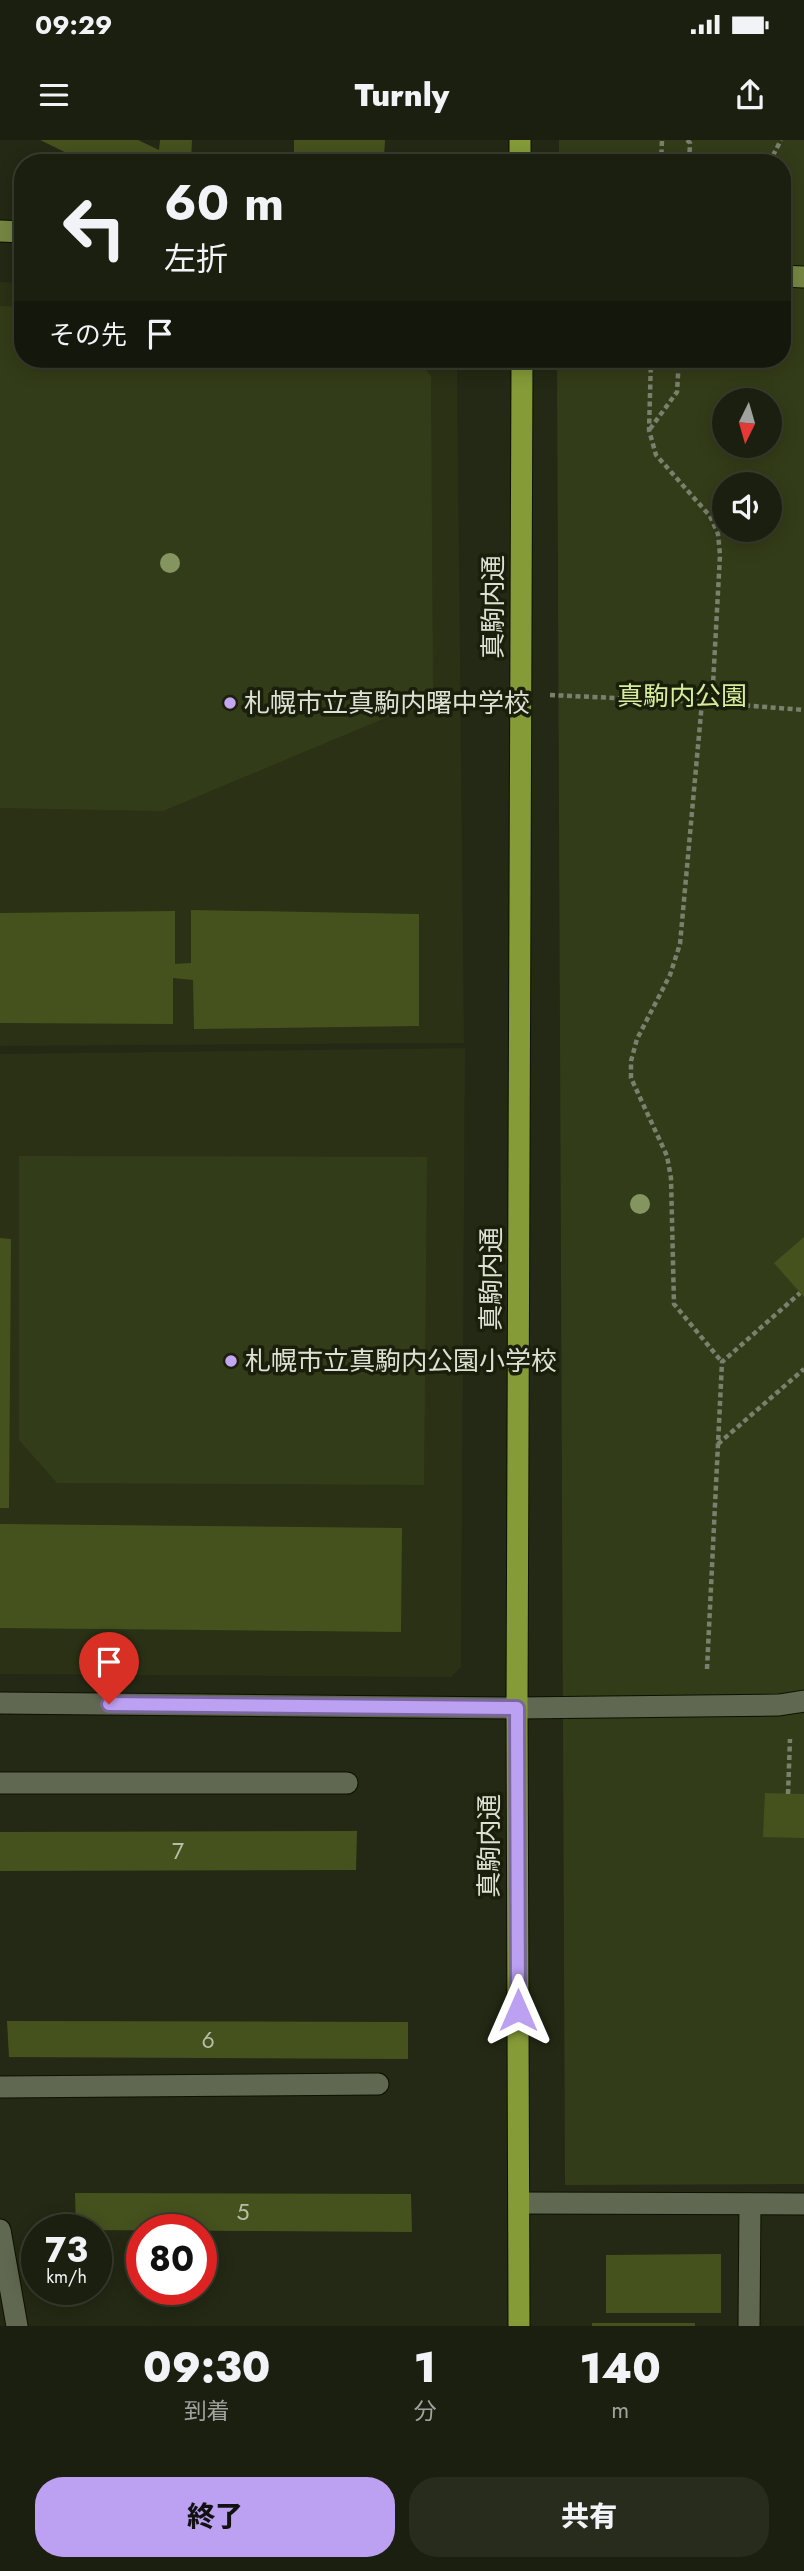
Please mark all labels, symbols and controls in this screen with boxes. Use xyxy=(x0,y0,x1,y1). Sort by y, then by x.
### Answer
text: 09:29 xyxy=(35,6,112,44)
text: Turnly xyxy=(355,72,449,118)
icon: menu xyxy=(35,76,73,114)
icon: share xyxy=(731,76,769,114)
text: 60 m xyxy=(164,168,284,238)
icon: left xyxy=(49,182,140,273)
text: 左折 xyxy=(164,236,228,282)
icon: arrive xyxy=(141,315,179,353)
text: その先 xyxy=(49,316,127,354)
north arrow xyxy=(712,388,782,458)
map controls xyxy=(712,388,782,542)
button: sound xyxy=(712,472,782,542)
street label: 真駒内通 xyxy=(474,555,512,659)
park label: 真駒内公園 xyxy=(617,677,747,715)
place label: 札幌市立真駒内曙中学校 xyxy=(244,684,530,722)
marker: 札幌市立真駒内曙中学校 xyxy=(222,695,238,711)
street label: 真駒内通 xyxy=(472,1227,510,1331)
place label: 札幌市立真駒内公園小学校 xyxy=(245,1342,557,1380)
marker: 札幌市立真駒内公園小学校 xyxy=(223,1353,239,1369)
pin xyxy=(79,1632,139,1704)
icon: arrive xyxy=(90,1643,128,1681)
street label: 真駒内通 xyxy=(470,1794,508,1898)
house number: 7 xyxy=(172,1834,184,1868)
position arrow xyxy=(481,1973,555,2047)
house number: 6 xyxy=(201,2023,215,2057)
house number: 5 xyxy=(237,2195,250,2229)
speed limit sign: 80 xyxy=(126,2214,217,2305)
text: 73 xyxy=(45,2225,88,2275)
text: km/h xyxy=(46,2264,87,2290)
text: 09:30 xyxy=(143,2337,270,2398)
text: 1 xyxy=(414,2337,436,2398)
text: 140 xyxy=(579,2338,661,2399)
text: m xyxy=(611,2393,629,2427)
text: 到着 xyxy=(184,2394,230,2428)
text: 分 xyxy=(413,2394,436,2428)
button: 終了 xyxy=(35,2477,395,2557)
button: 共有 xyxy=(409,2477,769,2557)

